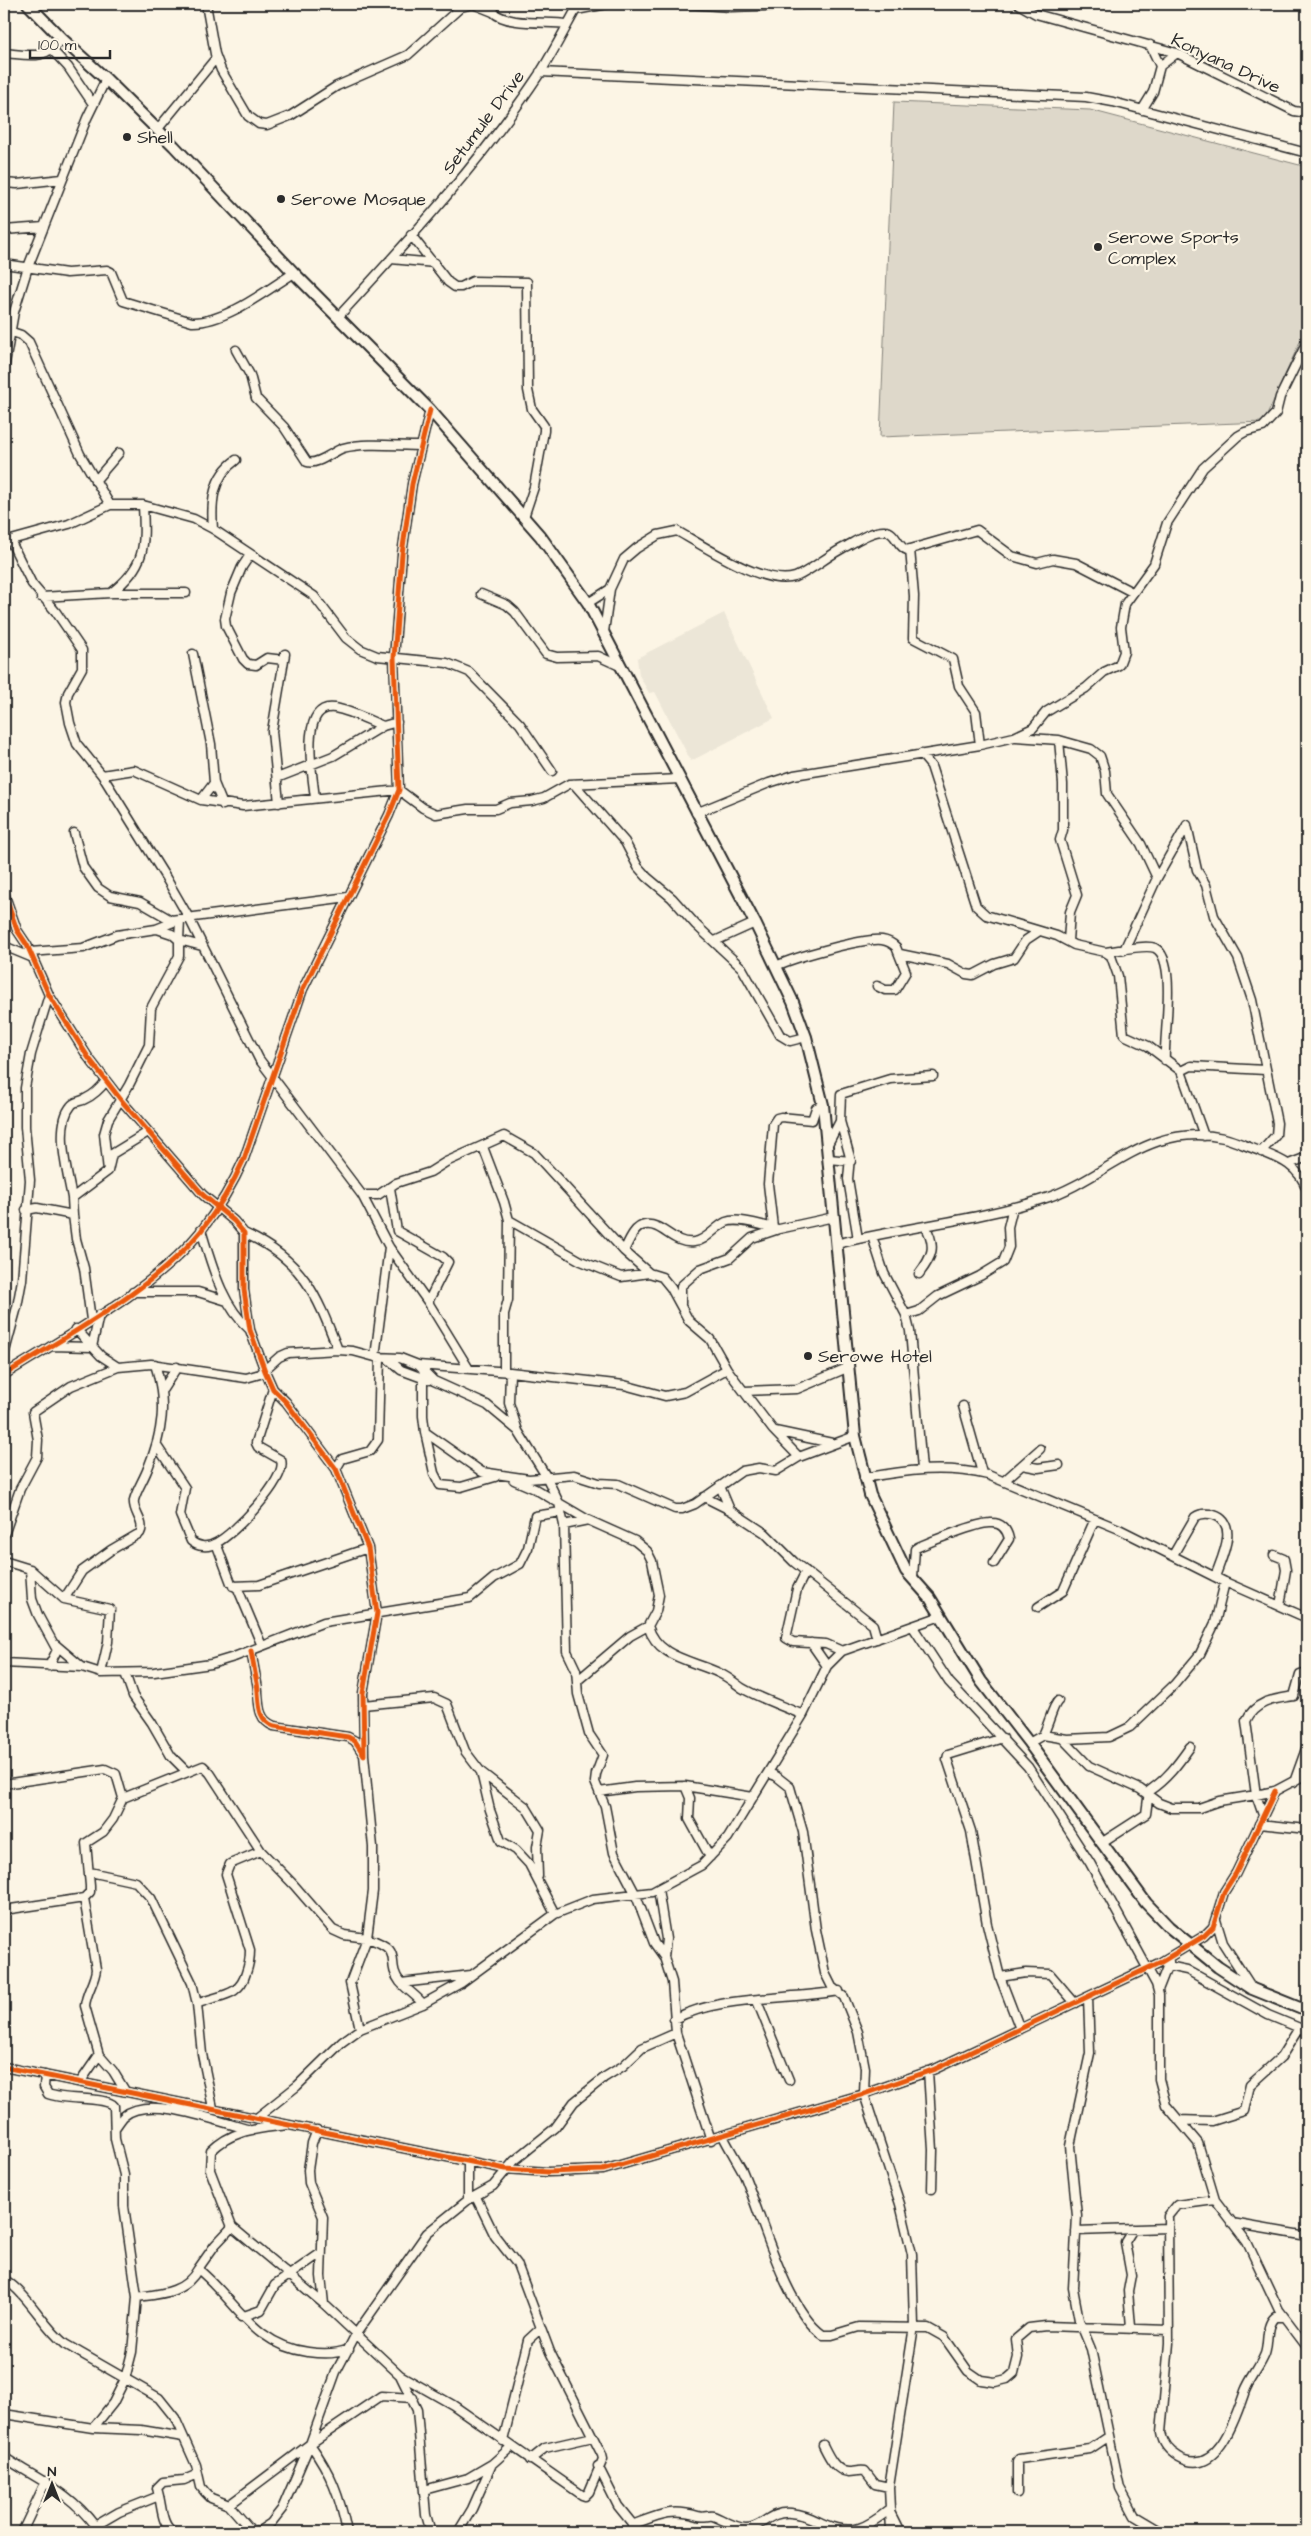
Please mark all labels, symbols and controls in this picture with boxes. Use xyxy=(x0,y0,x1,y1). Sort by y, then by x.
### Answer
street label: Konyana Drive xyxy=(1167,27,1285,101)
scale bar xyxy=(30,28,110,60)
text: 100 m xyxy=(38,35,77,56)
street label: Setumule Drive xyxy=(436,65,531,179)
place label: Shell xyxy=(137,125,173,150)
marker: Shell xyxy=(121,131,133,143)
place label: Serowe Mosque xyxy=(291,187,426,212)
marker: Serowe Mosque xyxy=(275,193,287,205)
place label: Serowe Sports Complex xyxy=(1108,225,1239,271)
marker: Serowe Sports Complex xyxy=(1092,241,1104,253)
place label: Serowe Hotel xyxy=(818,1344,932,1369)
marker: Serowe Hotel xyxy=(802,1350,814,1362)
north arrow xyxy=(28,2458,78,2508)
text: N xyxy=(48,2462,57,2482)

